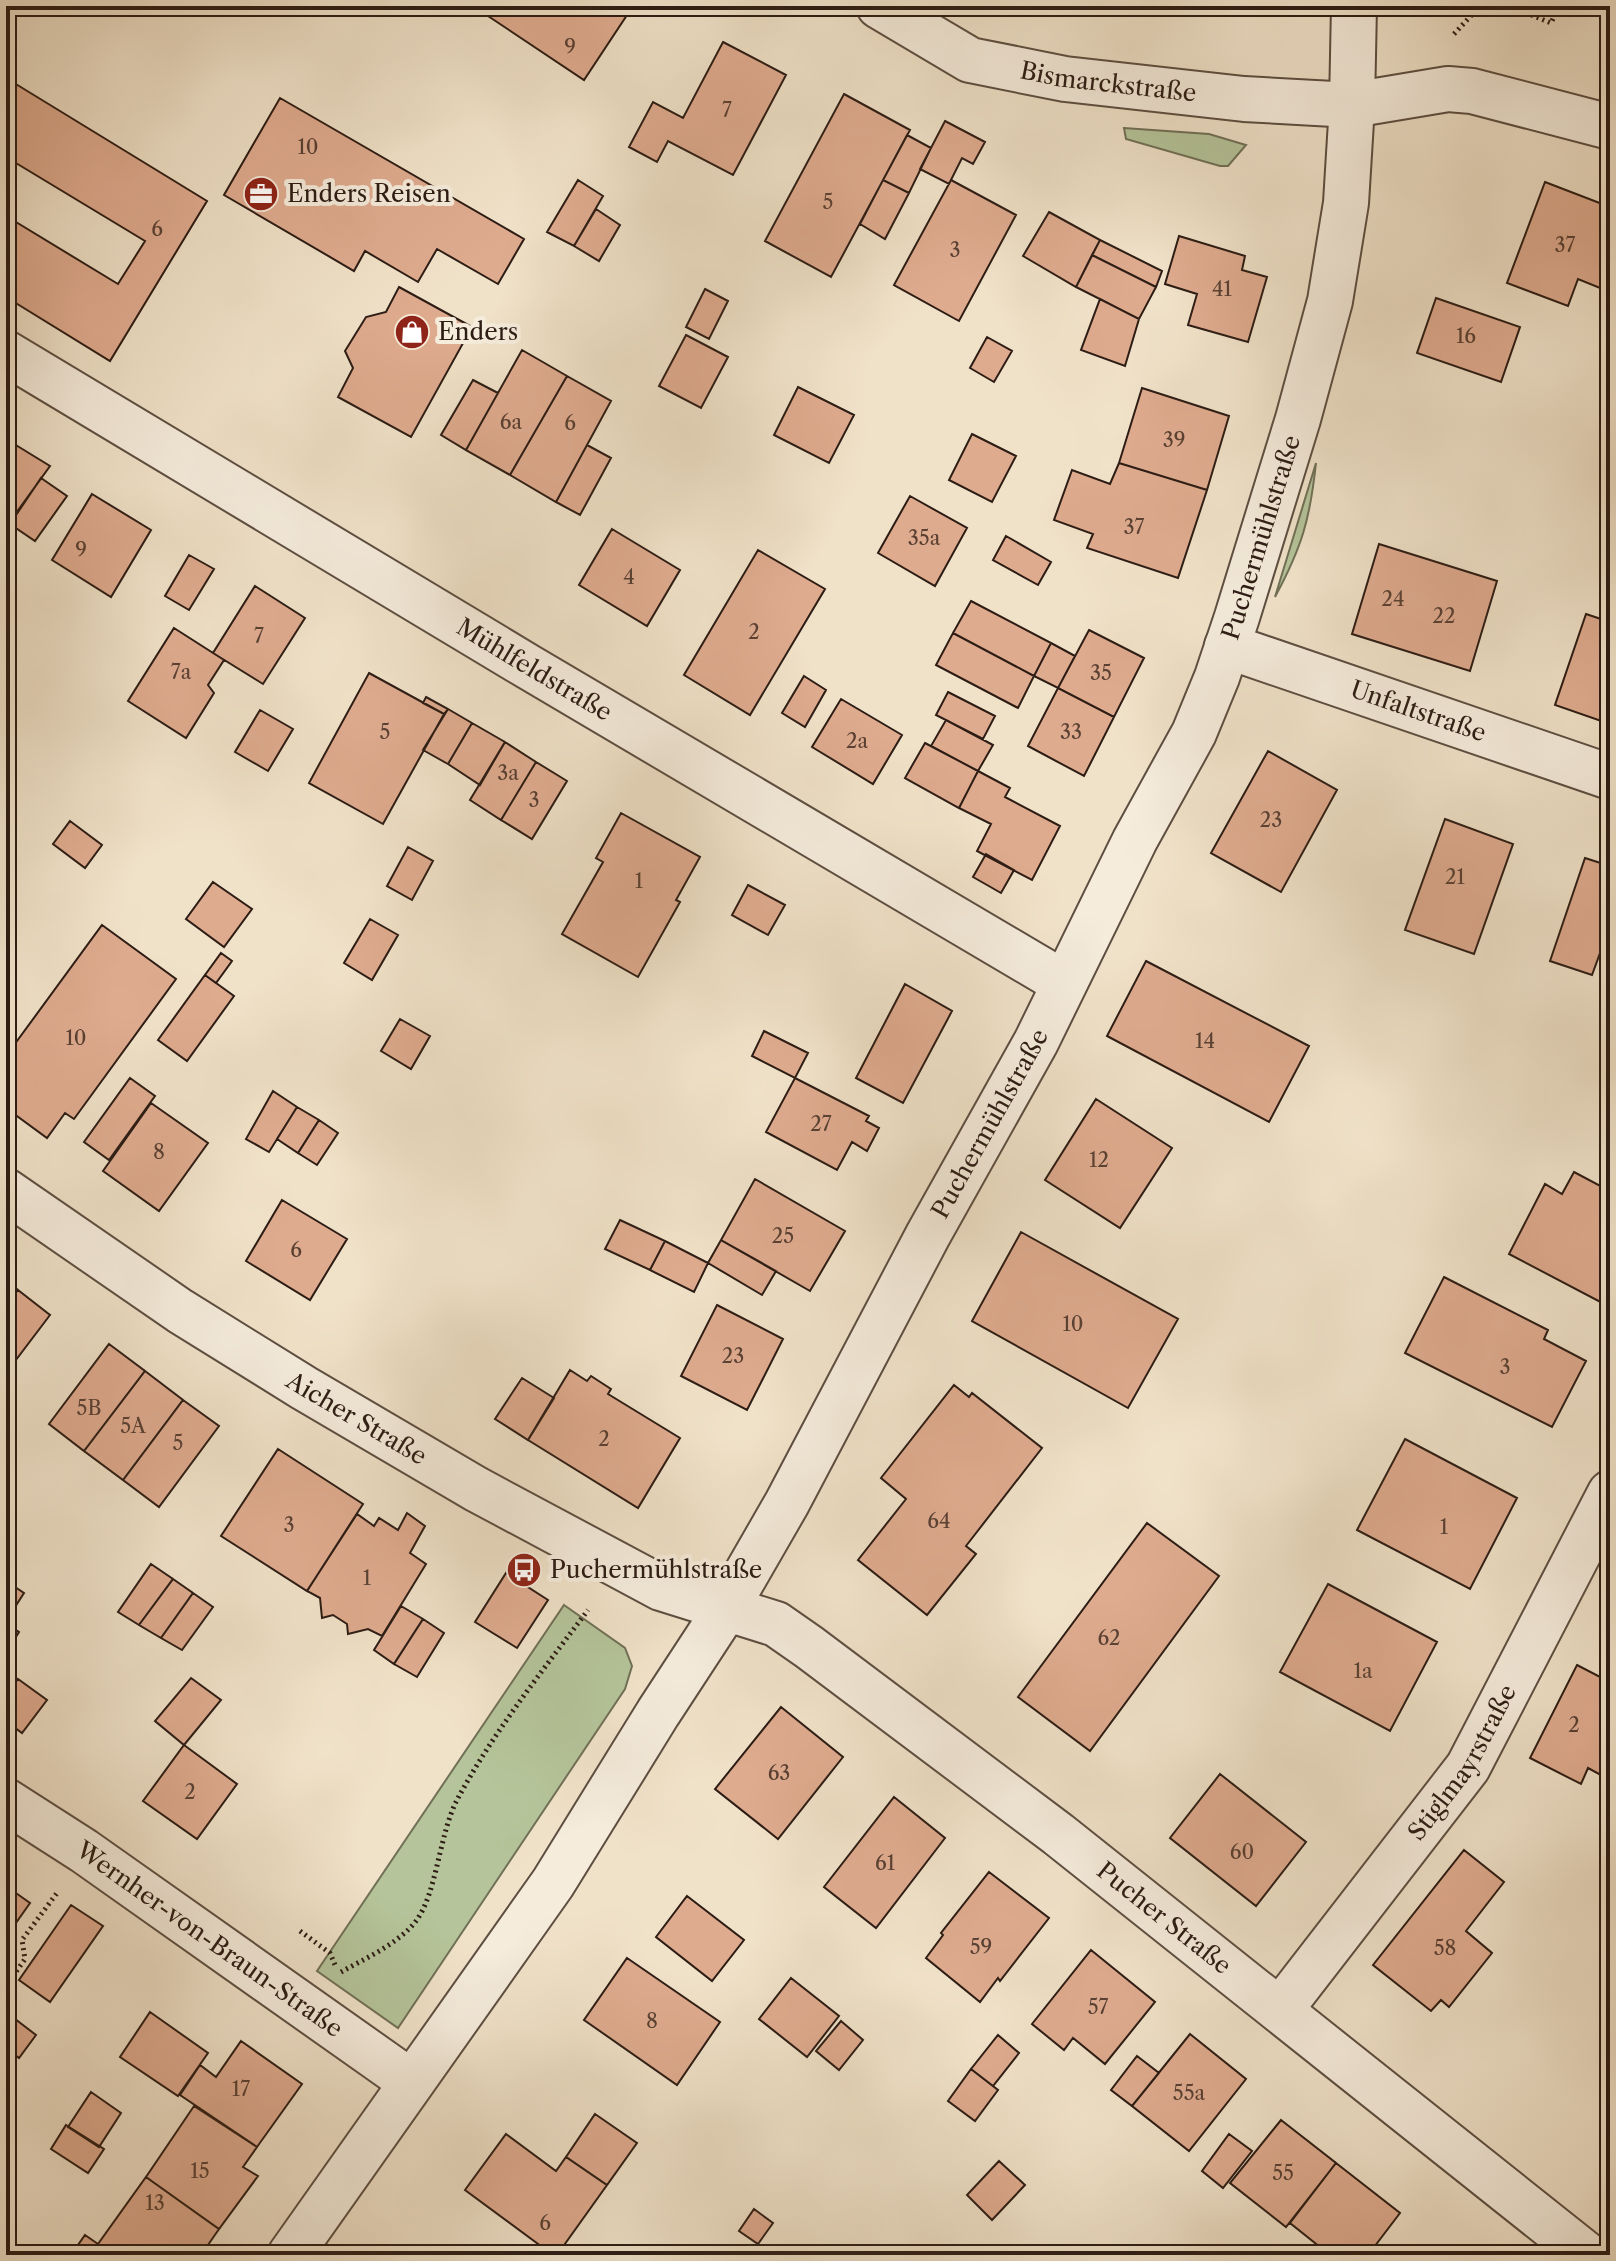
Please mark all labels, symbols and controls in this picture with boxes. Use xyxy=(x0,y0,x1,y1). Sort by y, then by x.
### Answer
house number: 9 xyxy=(564,35,576,59)
street label: Bismarckstraße xyxy=(1018,55,1198,108)
house number: 7 xyxy=(722,98,732,122)
house number: 10 xyxy=(297,135,319,159)
office icon: Enders Reisen xyxy=(242,175,280,213)
place label: Enders Reisen xyxy=(287,179,451,208)
house number: 5 xyxy=(823,190,833,214)
house number: 6 xyxy=(151,217,163,241)
house number: 37 xyxy=(1555,233,1576,257)
house number: 3 xyxy=(949,238,961,262)
house number: 41 xyxy=(1212,277,1233,301)
shop icon: Enders xyxy=(393,313,431,351)
place label: Enders xyxy=(438,317,518,346)
house number: 16 xyxy=(1456,324,1476,348)
house number: 6a xyxy=(500,410,523,434)
house number: 6 xyxy=(564,411,576,435)
house number: 39 xyxy=(1163,428,1185,452)
street label: Puchermühlstraße xyxy=(1215,432,1306,643)
house number: 37 xyxy=(1124,515,1145,539)
house number: 35a xyxy=(908,526,941,550)
house number: 9 xyxy=(75,538,87,562)
house number: 4 xyxy=(623,565,635,589)
house number: 24 xyxy=(1381,587,1405,611)
house number: 22 xyxy=(1433,604,1456,628)
street label: Mühlfeldstraße xyxy=(452,612,617,727)
house number: 2 xyxy=(748,620,760,644)
house number: 7 xyxy=(254,624,264,648)
house number: 7a xyxy=(171,660,192,684)
house number: 35 xyxy=(1090,661,1112,685)
street label: Unfaltstraße xyxy=(1347,674,1490,748)
house number: 5 xyxy=(380,720,390,744)
house number: 33 xyxy=(1060,720,1082,744)
house number: 2a xyxy=(846,729,868,753)
house number: 3a xyxy=(497,761,519,785)
house number: 3 xyxy=(528,788,540,812)
house number: 23 xyxy=(1260,808,1282,832)
house number: 21 xyxy=(1445,865,1466,889)
house number: 1 xyxy=(635,869,644,893)
street label: Puchermühlstraße xyxy=(925,1024,1054,1224)
house number: 10 xyxy=(65,1026,87,1050)
house number: 14 xyxy=(1195,1029,1215,1053)
house number: 27 xyxy=(810,1112,832,1136)
house number: 8 xyxy=(153,1140,165,1164)
house number: 12 xyxy=(1089,1148,1109,1172)
house number: 25 xyxy=(772,1224,794,1248)
house number: 6 xyxy=(290,1238,302,1262)
house number: 10 xyxy=(1062,1312,1084,1336)
house number: 23 xyxy=(722,1344,744,1368)
house number: 3 xyxy=(1499,1355,1511,1379)
street label: Aicher Straße xyxy=(280,1365,432,1471)
house number: 5B xyxy=(77,1396,101,1420)
house number: 5A xyxy=(120,1414,147,1438)
house number: 2 xyxy=(598,1427,610,1451)
house number: 5 xyxy=(173,1431,183,1455)
house number: 64 xyxy=(927,1509,951,1533)
house number: 3 xyxy=(283,1513,295,1537)
house number: 1 xyxy=(1440,1515,1449,1539)
bus stop icon: Puchermühlstraße xyxy=(505,1551,543,1589)
place label: Puchermühlstraße xyxy=(550,1555,762,1584)
house number: 1 xyxy=(363,1566,372,1590)
house number: 62 xyxy=(1097,1626,1121,1650)
house number: 1a xyxy=(1354,1659,1373,1683)
street label: Stiglmayrstraße xyxy=(1402,1680,1522,1846)
house number: 2 xyxy=(1568,1713,1580,1737)
house number: 63 xyxy=(768,1761,790,1785)
house number: 2 xyxy=(184,1780,196,1804)
street label: Wernher-von-Braun-Straße xyxy=(70,1834,348,2043)
house number: 60 xyxy=(1230,1840,1254,1864)
house number: 61 xyxy=(875,1851,896,1875)
street label: Pucher Straße xyxy=(1091,1856,1237,1980)
house number: 59 xyxy=(970,1935,992,1959)
house number: 58 xyxy=(1434,1936,1456,1960)
house number: 57 xyxy=(1088,1995,1109,2019)
house number: 8 xyxy=(646,2009,658,2033)
house number: 17 xyxy=(232,2077,250,2101)
house number: 55a xyxy=(1173,2081,1206,2105)
house number: 15 xyxy=(190,2159,210,2183)
house number: 55 xyxy=(1272,2161,1294,2185)
house number: 13 xyxy=(145,2191,165,2215)
house number: 6 xyxy=(539,2211,551,2235)

